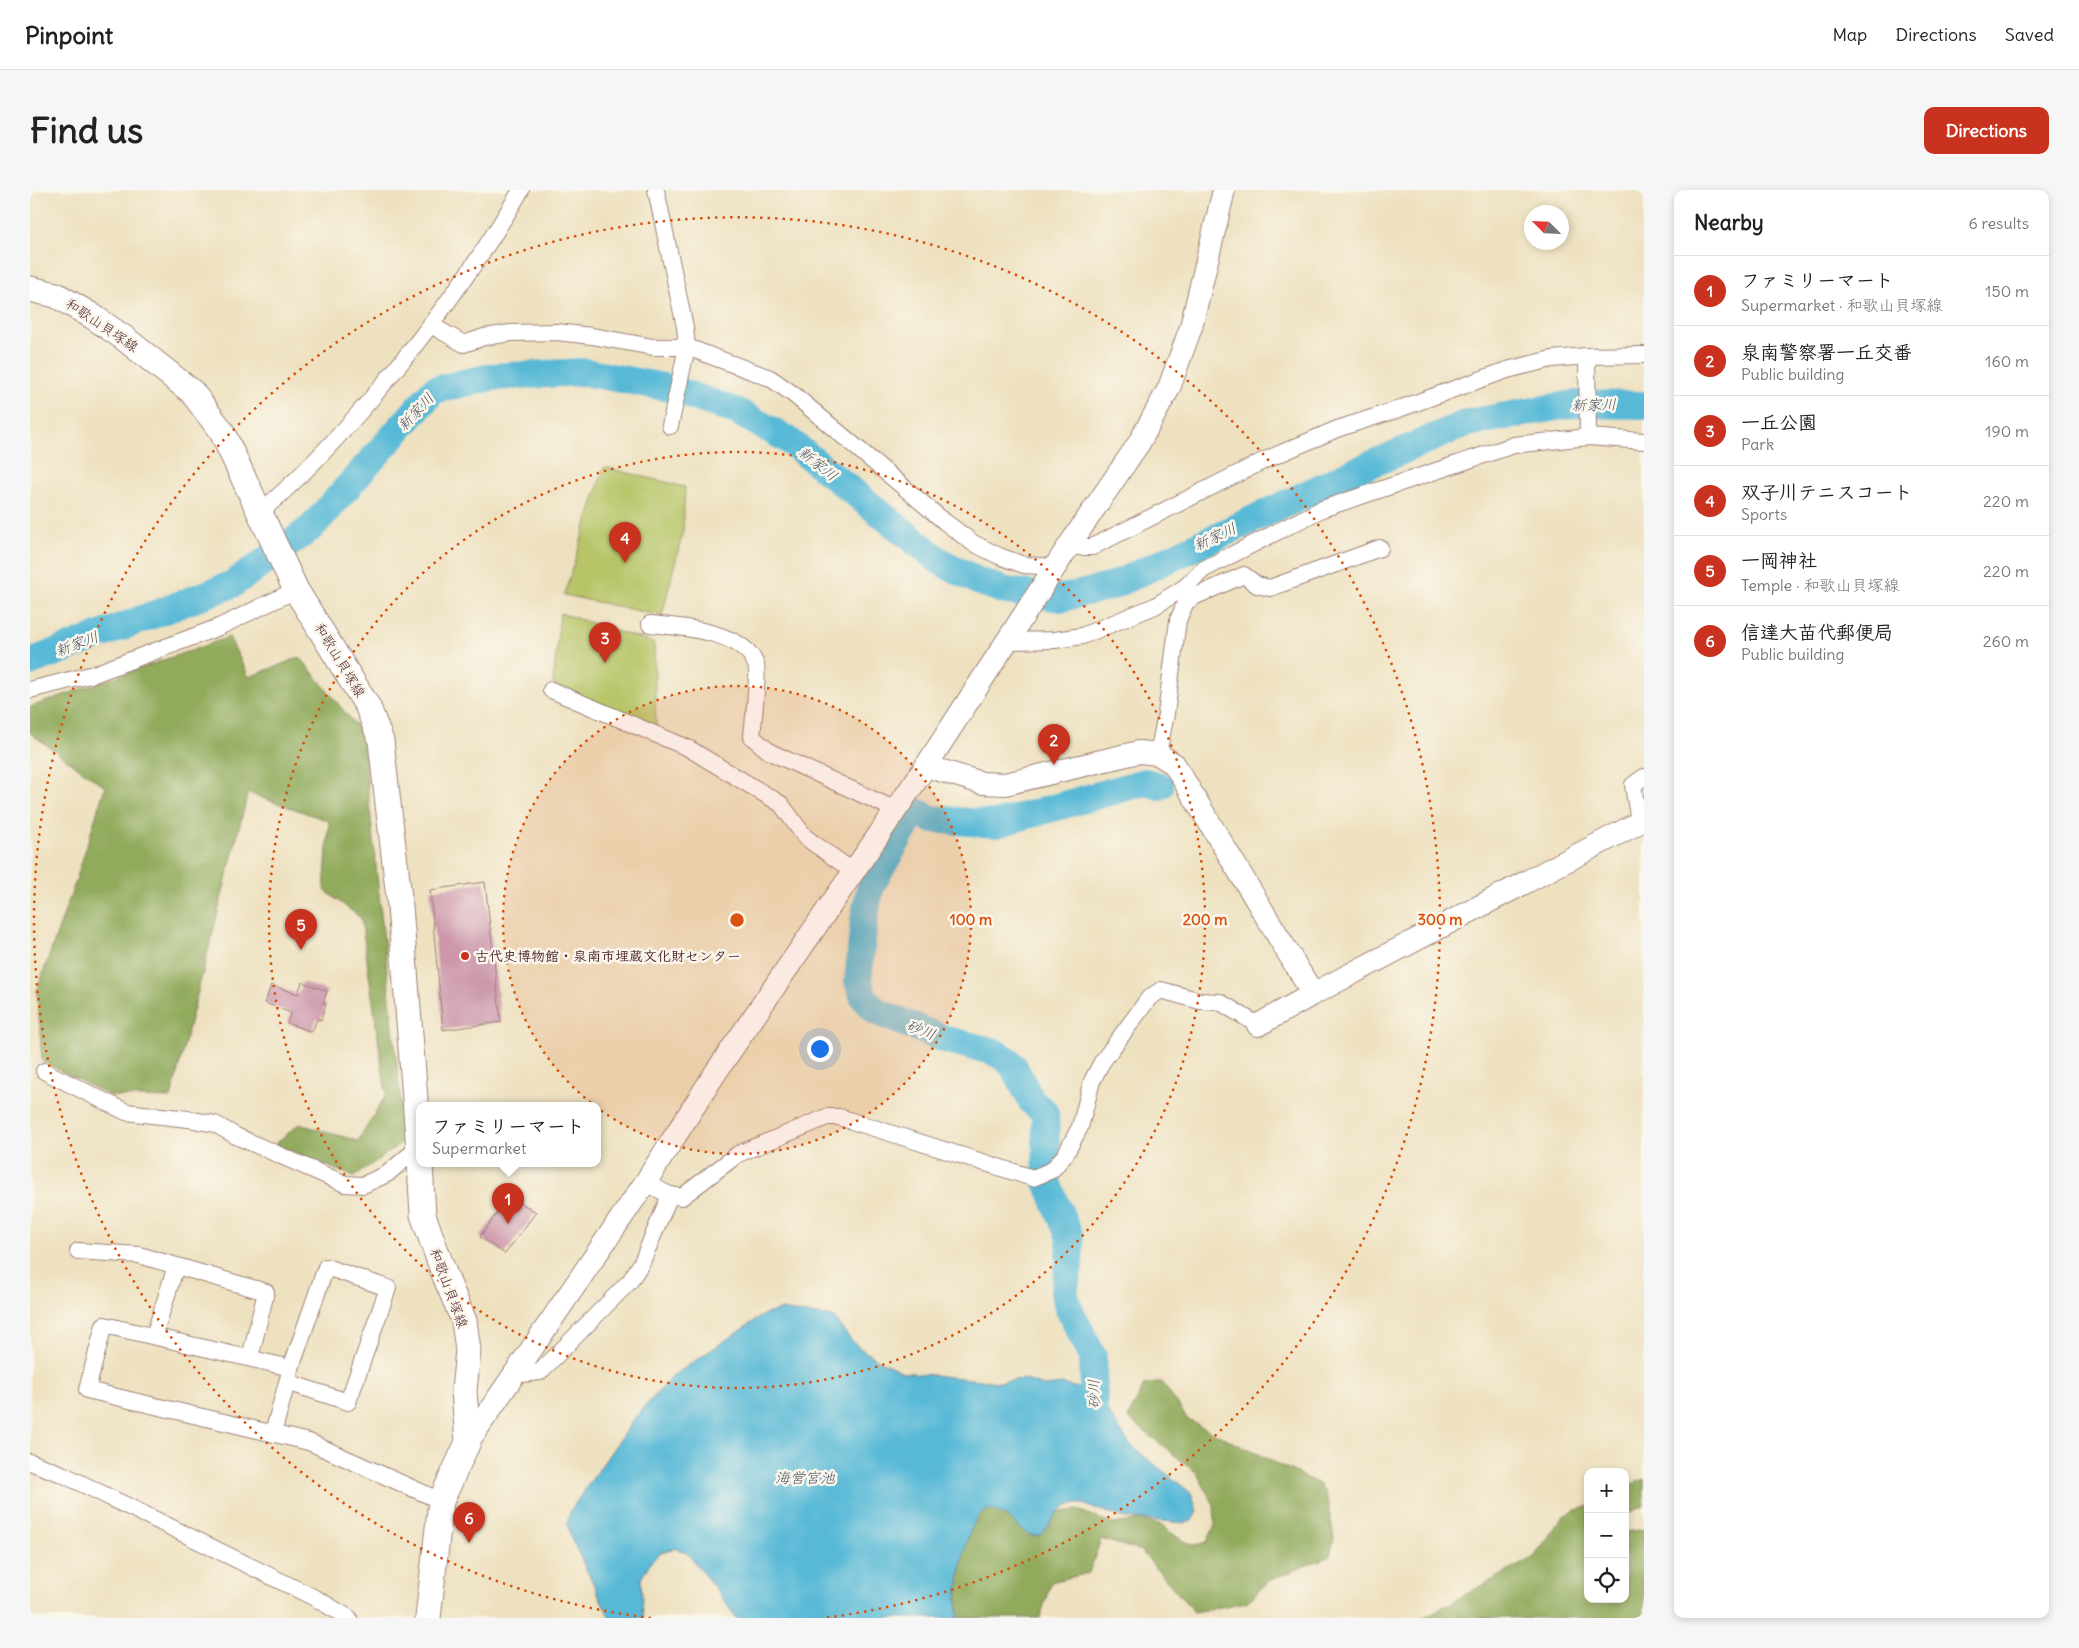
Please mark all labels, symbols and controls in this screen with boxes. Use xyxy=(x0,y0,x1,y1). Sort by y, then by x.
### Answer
text: Pinpoint xyxy=(25,20,113,50)
text: Map xyxy=(1832,23,1867,46)
text: Directions xyxy=(1895,23,1977,46)
text: Saved xyxy=(2005,23,2054,46)
button: Directions xyxy=(1924,107,2049,154)
text: Find us xyxy=(30,108,143,152)
north arrow xyxy=(1524,205,1569,250)
text: Nearby xyxy=(1694,209,1764,236)
text: 6 results xyxy=(1968,213,2029,233)
text: ファミリーマート xyxy=(1741,268,1894,292)
text: 1 xyxy=(1707,281,1713,301)
text: 150 m xyxy=(1985,281,2029,301)
street label: 和歌山貝塚線 xyxy=(62,294,142,356)
text: Supermarket · 和歌山貝塚線 xyxy=(1741,295,1942,315)
text: 泉南警察署一丘交番 xyxy=(1741,340,1912,364)
text: 2 xyxy=(1706,351,1714,371)
text: 160 m xyxy=(1985,351,2029,371)
text: Public building xyxy=(1741,364,1844,384)
water label: 新家川 xyxy=(393,389,438,435)
water label: 新家川 xyxy=(1571,395,1617,414)
text: 一丘公園 xyxy=(1741,410,1817,434)
text: 3 xyxy=(1705,421,1715,441)
text: 190 m xyxy=(1985,421,2029,441)
text: Park xyxy=(1741,434,1774,454)
water label: 新家川 xyxy=(795,442,842,485)
text: 双子川テニスコート xyxy=(1741,480,1912,504)
text: 4 xyxy=(1705,491,1715,511)
text: 220 m xyxy=(1983,491,2029,511)
text: Sports xyxy=(1741,504,1787,524)
water label: 新家川 xyxy=(1190,518,1239,555)
pin: 4 xyxy=(609,522,641,563)
text: 一岡神社 xyxy=(1741,548,1817,572)
text: 5 xyxy=(1705,561,1715,581)
text: 220 m xyxy=(1983,561,2029,581)
text: Temple · 和歌山貝塚線 xyxy=(1741,575,1899,595)
street label: 和歌山貝塚線 xyxy=(311,619,369,701)
text: 信達大苗代郵便局 xyxy=(1741,620,1893,644)
pin: 3 xyxy=(589,622,621,663)
water label: 新家川 xyxy=(52,627,101,660)
text: 6 xyxy=(1705,631,1715,651)
text: 260 m xyxy=(1983,631,2029,651)
text: Public building xyxy=(1741,644,1844,664)
pin: 2 xyxy=(1038,724,1070,765)
pin: 5 xyxy=(285,909,317,950)
text: 100 m xyxy=(950,910,992,929)
text: 200 m xyxy=(1183,910,1227,929)
text: 300 m xyxy=(1418,910,1463,929)
centre of rings xyxy=(728,911,746,929)
place label: 古代史博物館・泉南市埋蔵文化財センター xyxy=(475,947,741,965)
marker: 古代史博物館・泉南市埋蔵文化財センター xyxy=(459,950,471,962)
water label: 砂川 xyxy=(904,1015,939,1044)
your location xyxy=(807,1036,833,1062)
popup xyxy=(416,1102,601,1167)
text: ファミリーマート xyxy=(432,1114,585,1138)
text: Supermarket xyxy=(432,1138,526,1158)
pin: 1 xyxy=(492,1183,524,1224)
street label: 和歌山貝塚線 xyxy=(426,1245,472,1331)
water label: 砂川 xyxy=(1084,1379,1103,1409)
water label: 海営宮池 xyxy=(775,1468,836,1487)
map controls xyxy=(1584,1468,1629,1603)
button: + xyxy=(1584,1468,1629,1513)
pin: 6 xyxy=(453,1502,485,1543)
button: − xyxy=(1584,1513,1629,1558)
button: locate xyxy=(1584,1558,1629,1603)

